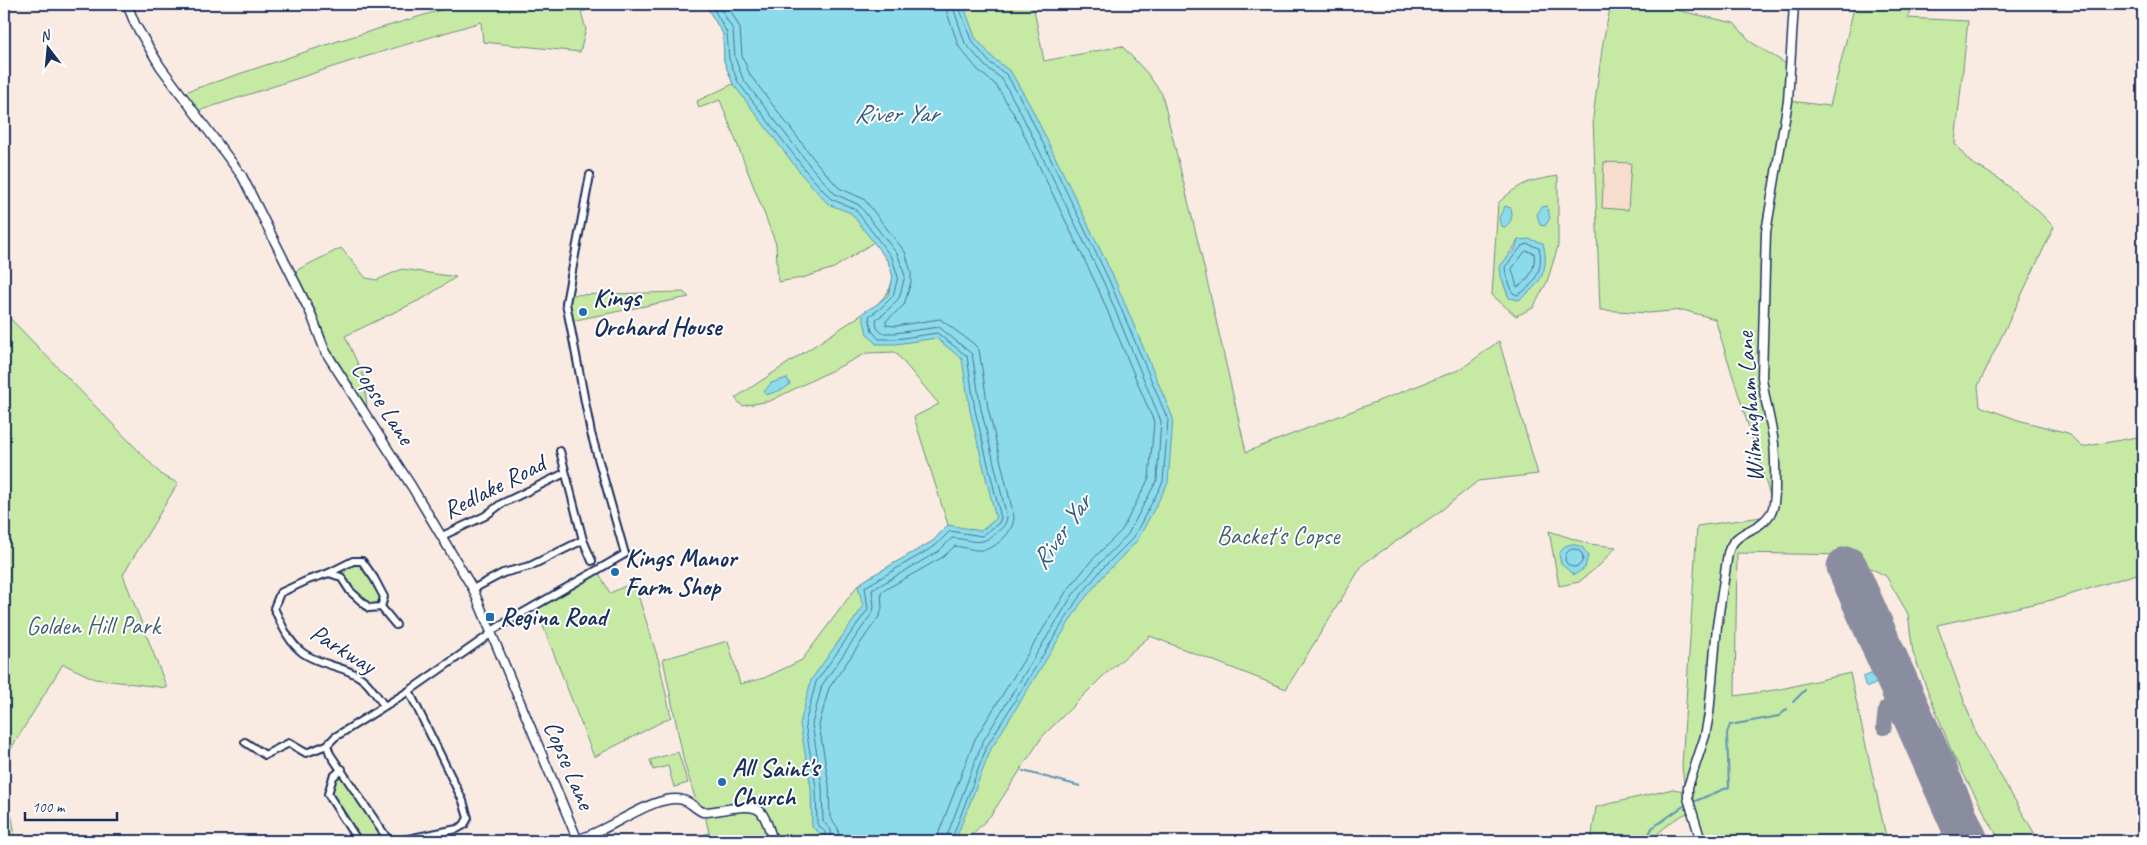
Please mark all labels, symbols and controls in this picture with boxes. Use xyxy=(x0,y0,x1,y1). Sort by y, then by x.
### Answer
north arrow xyxy=(22,22,72,72)
text: N xyxy=(38,26,53,45)
water label: River Yar xyxy=(854,97,942,130)
place label: Kings Orchard House xyxy=(593,282,724,343)
marker: Kings Orchard House xyxy=(577,306,589,318)
street label: Wilmingham Lane xyxy=(1729,329,1771,483)
street label: Copse Lane xyxy=(344,355,423,452)
street label: Redlake Road xyxy=(437,446,554,526)
water label: River Yar xyxy=(1024,485,1101,576)
park label: Backet's Copse xyxy=(1217,520,1341,552)
place label: Kings Manor Farm Shop xyxy=(625,542,739,603)
marker: Kings Manor Farm Shop xyxy=(609,566,621,578)
place label: Regina Road xyxy=(500,601,610,633)
park label: Golden Hill Park xyxy=(26,610,162,642)
marker: Regina Road xyxy=(484,611,496,623)
street label: Parkway xyxy=(304,617,384,683)
street label: Copse Lane xyxy=(536,716,603,816)
place label: All Saint's Church xyxy=(732,752,822,813)
marker: All Saint's Church xyxy=(716,776,728,788)
scale bar xyxy=(25,790,118,822)
text: 100 m xyxy=(32,798,66,817)

